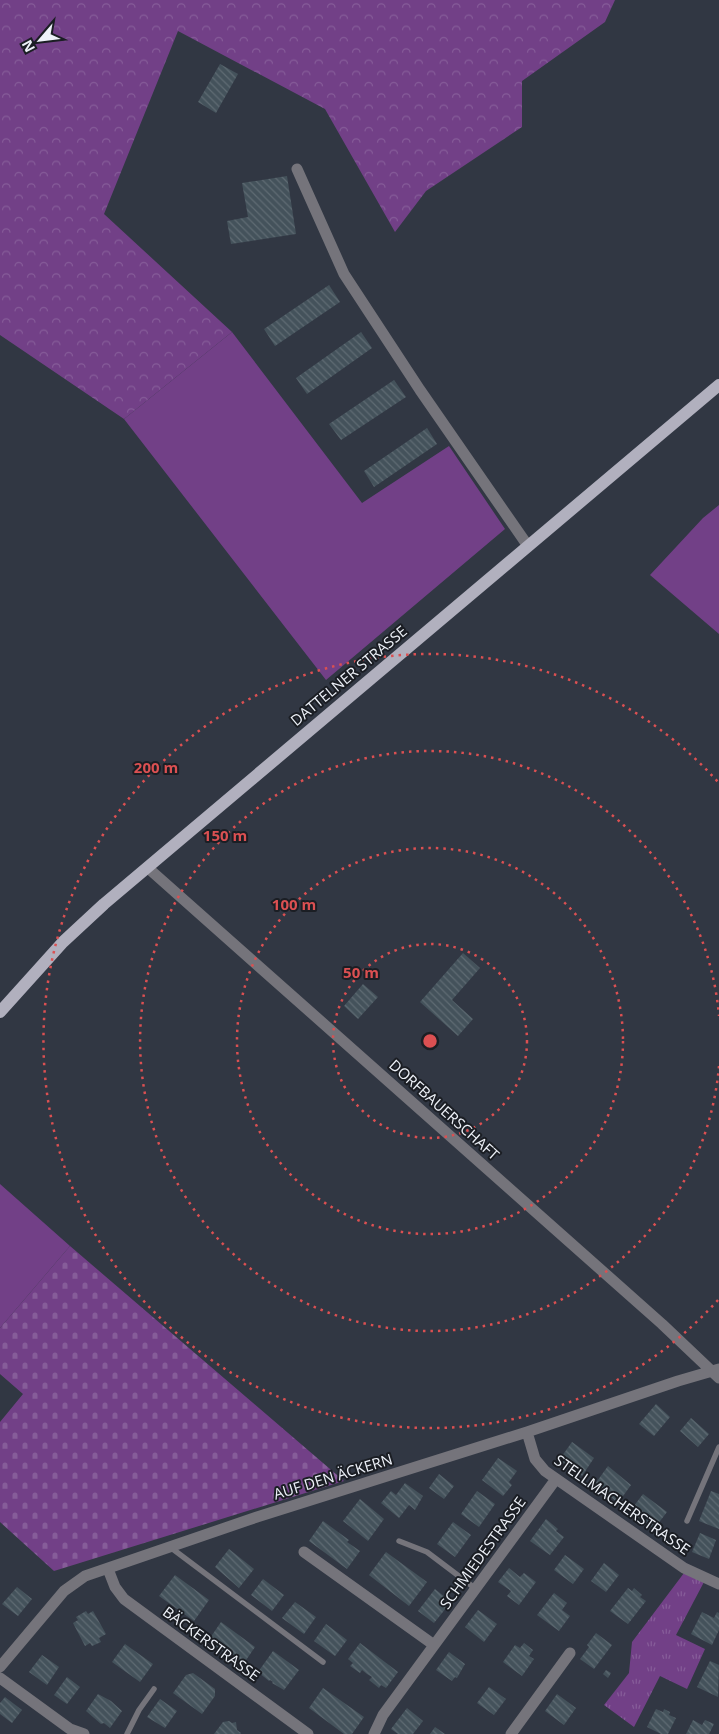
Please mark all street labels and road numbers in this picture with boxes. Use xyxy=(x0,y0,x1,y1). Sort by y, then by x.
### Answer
street label: DATTELNER STRASSE xyxy=(286,621,411,730)
street label: DORFBAUERSCHAFT xyxy=(385,1054,504,1165)
street label: AUF DEN ÄCKERN xyxy=(271,1448,395,1504)
street label: STELLMACHERSTRASSE xyxy=(551,1450,694,1559)
street label: SCHMIEDESTRASSE xyxy=(435,1492,530,1612)
street label: BÄCKERSTRASSE xyxy=(159,1601,264,1685)

